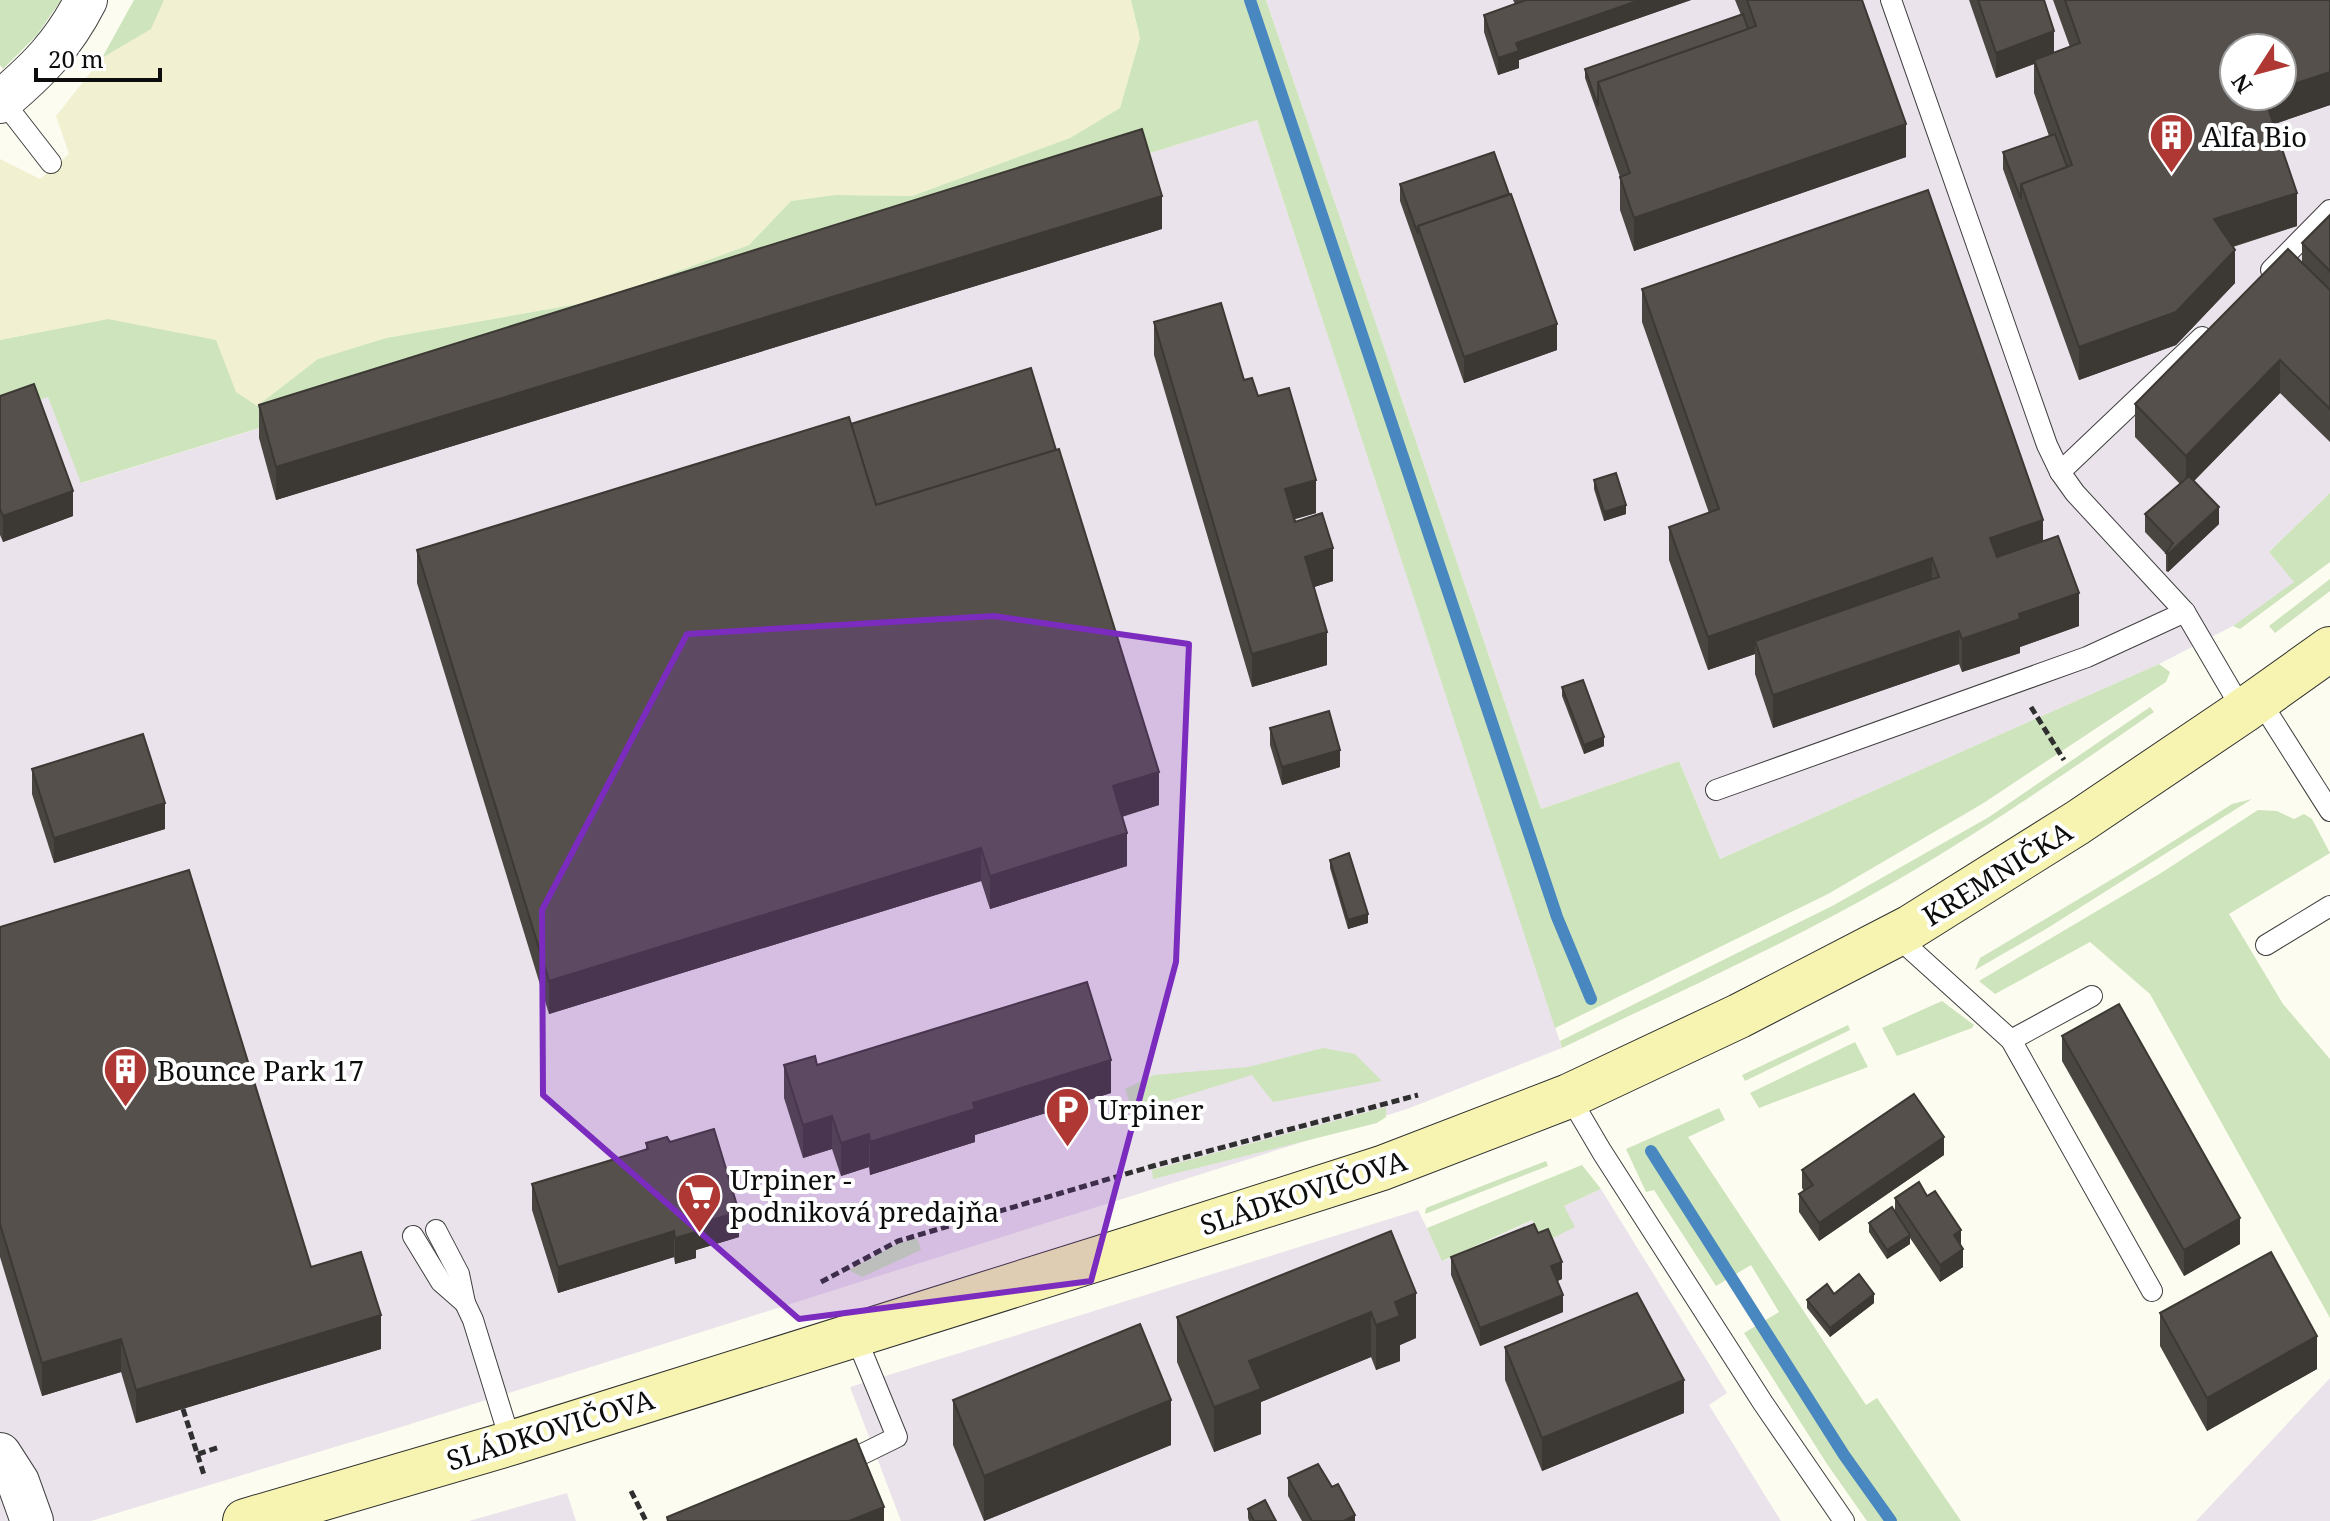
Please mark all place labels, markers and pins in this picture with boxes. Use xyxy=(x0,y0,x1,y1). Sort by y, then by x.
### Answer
building icon: Alfa Bio xyxy=(2147,112,2195,175)
place label: Alfa Bio xyxy=(2202,117,2307,155)
building icon: Bounce Park 17 xyxy=(102,1046,150,1109)
place label: Bounce Park 17 xyxy=(157,1051,364,1089)
parking icon: Urpiner xyxy=(1043,1085,1091,1148)
place label: Urpiner xyxy=(1098,1090,1204,1128)
place label: Urpiner - podniková predajňa xyxy=(730,1160,999,1230)
supermarket icon: Urpiner - podniková predajňa xyxy=(675,1171,723,1234)

